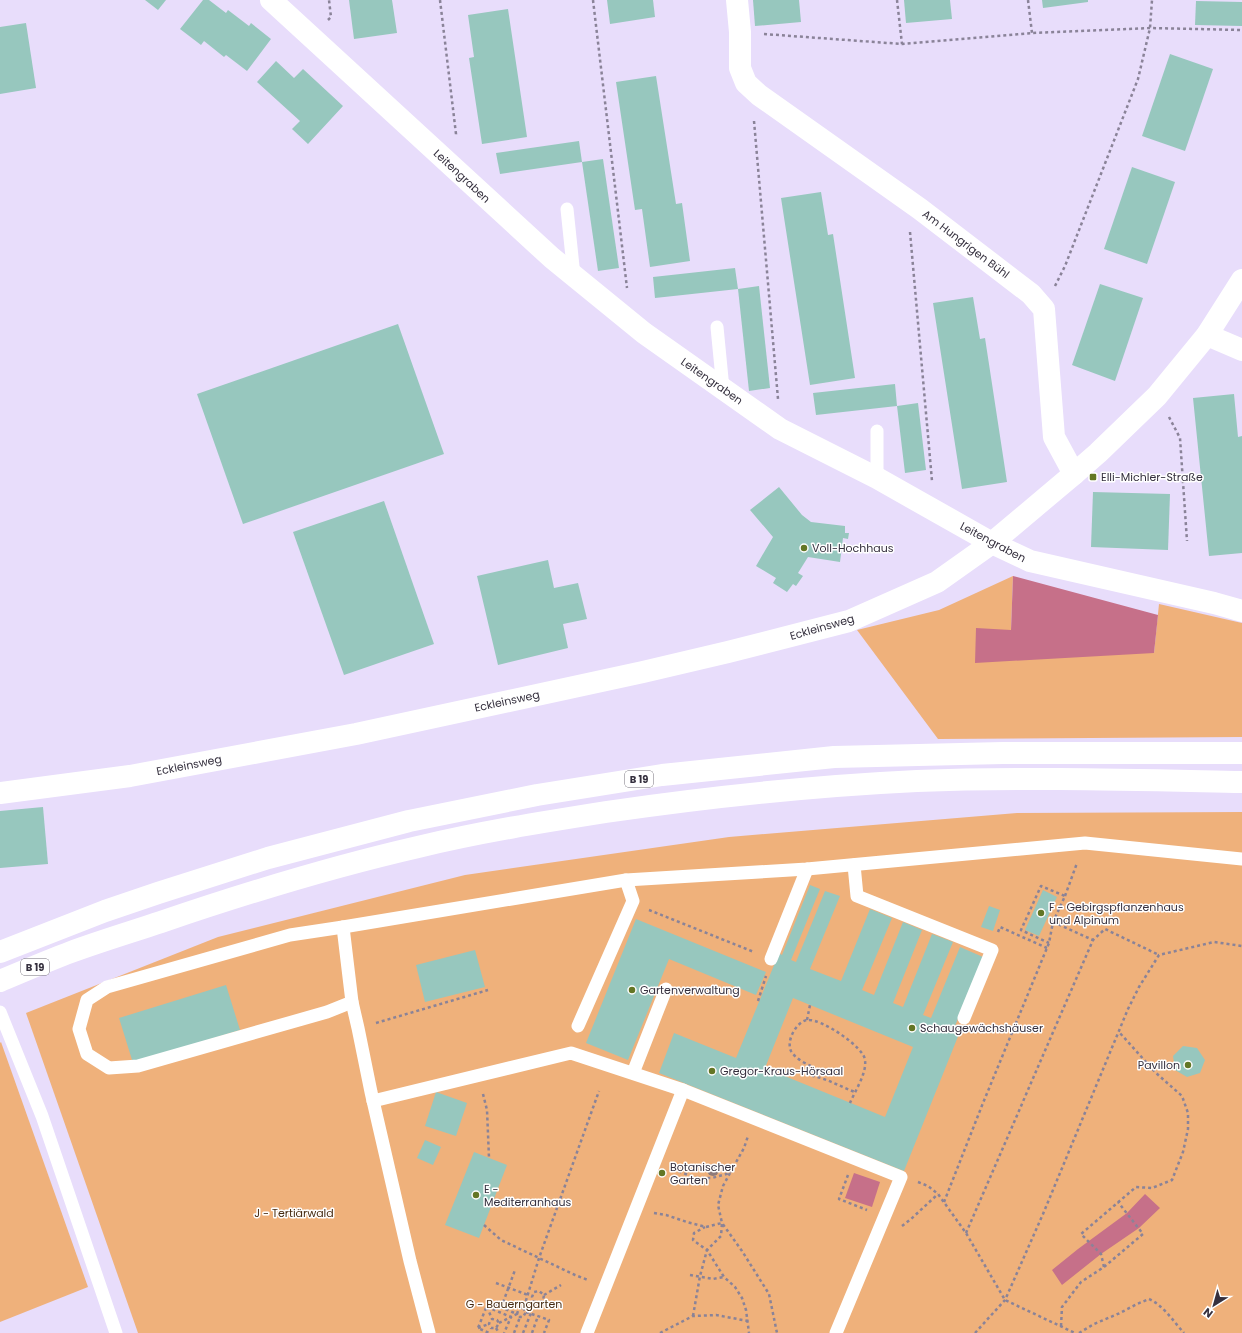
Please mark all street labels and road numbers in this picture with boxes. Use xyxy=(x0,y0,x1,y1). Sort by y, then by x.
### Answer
street label: Leitengraben xyxy=(430,145,494,207)
street label: Am Hungrigen Bühl xyxy=(919,206,1013,282)
street label: Leitengraben xyxy=(678,354,746,408)
street label: Leitengraben xyxy=(957,518,1029,566)
street label: Eckleinsweg xyxy=(788,610,856,644)
street label: Eckleinsweg xyxy=(473,686,541,716)
street label: Eckleinsweg xyxy=(155,751,223,779)
road number: B 19 xyxy=(625,771,653,787)
road number: B 19 xyxy=(21,959,49,975)

